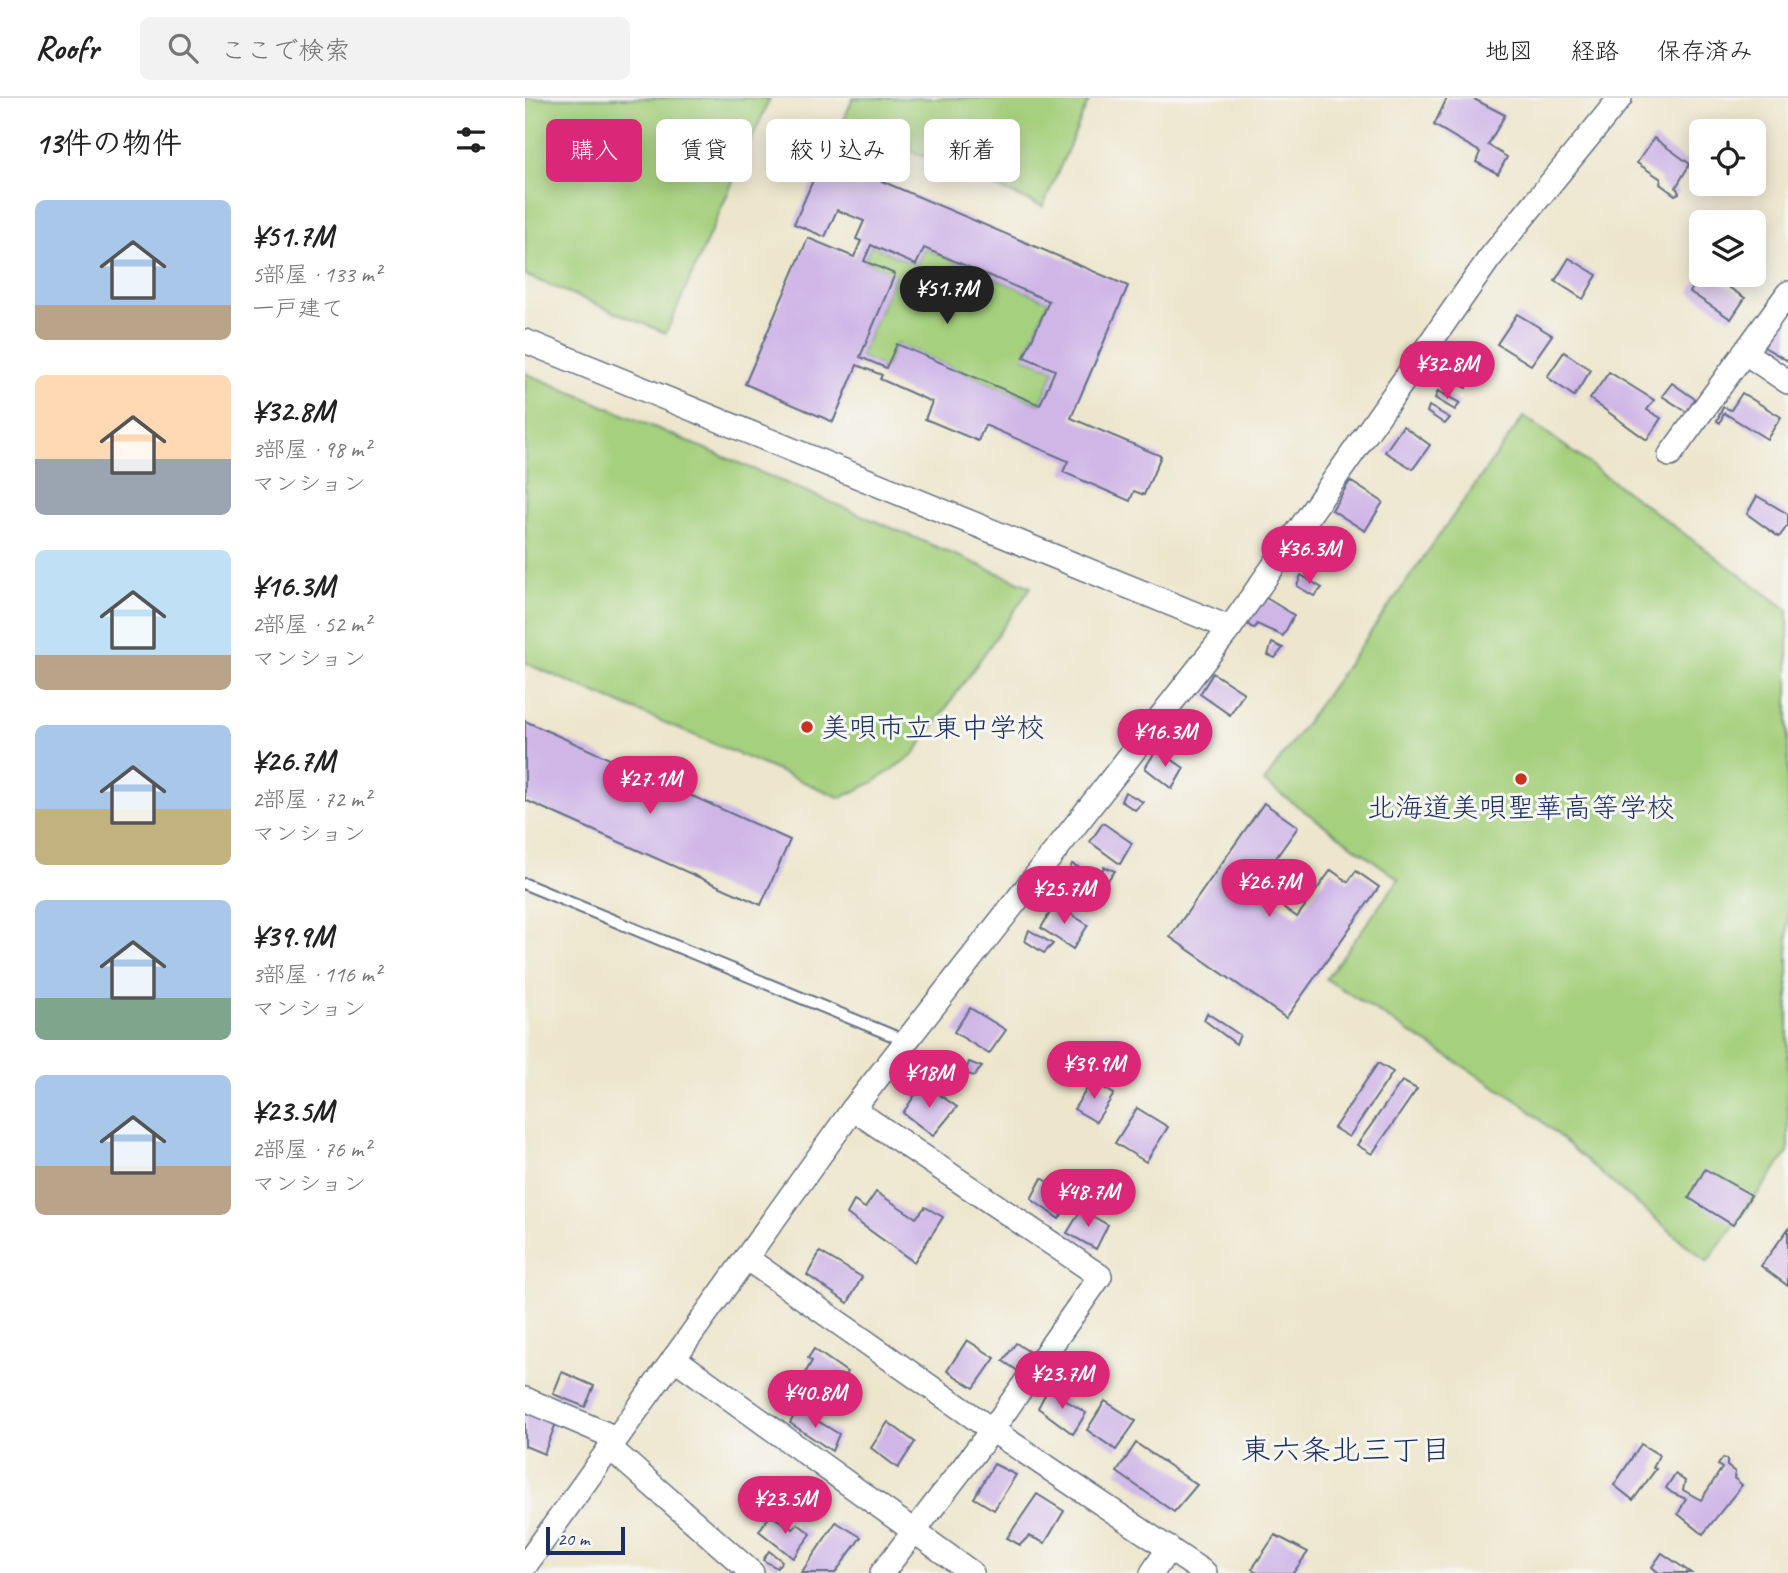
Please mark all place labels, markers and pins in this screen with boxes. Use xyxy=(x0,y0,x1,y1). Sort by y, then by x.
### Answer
pin: ¥51.7M xyxy=(890,266,1004,326)
pin: ¥32.8M xyxy=(1390,342,1504,401)
pin: ¥36.3M xyxy=(1252,526,1366,586)
place label: 美唄市立東中学校 xyxy=(821,710,1045,745)
pin: ¥16.3M xyxy=(1108,710,1222,769)
marker: 美唄市立東中学校 xyxy=(799,719,815,735)
pin: ¥27.1M xyxy=(593,756,707,816)
marker: 北海道美唄聖華高等学校 xyxy=(1513,771,1529,787)
place label: 北海道美唄聖華高等学校 xyxy=(1367,790,1675,825)
pin: ¥26.7M xyxy=(1212,860,1326,919)
pin: ¥25.7M xyxy=(1007,866,1121,926)
pin: ¥39.9M xyxy=(1037,1042,1151,1101)
pin: ¥18M xyxy=(888,1051,970,1110)
pin: ¥48.7M xyxy=(1031,1170,1145,1229)
pin: ¥23.7M xyxy=(1005,1352,1119,1411)
pin: ¥40.8M xyxy=(758,1370,872,1430)
pin: ¥23.5M xyxy=(728,1476,842,1536)

